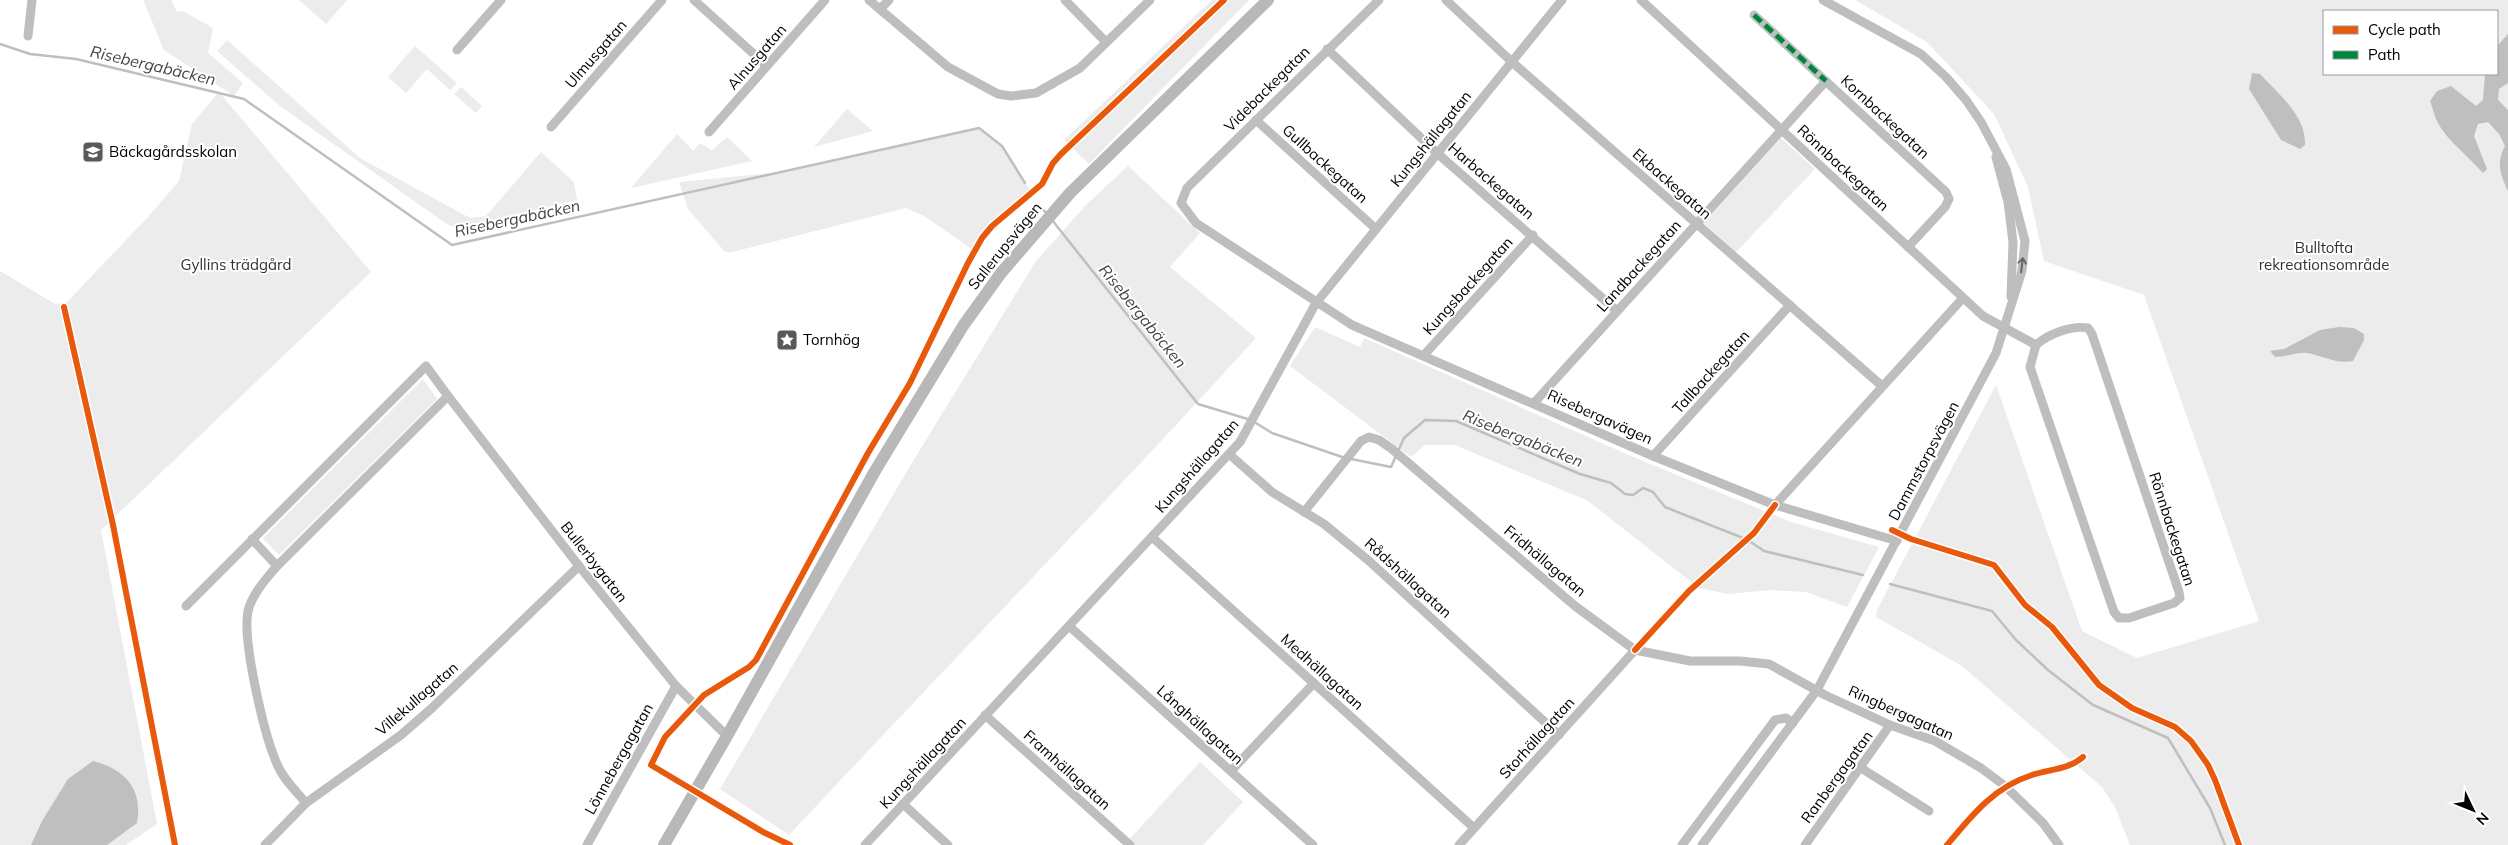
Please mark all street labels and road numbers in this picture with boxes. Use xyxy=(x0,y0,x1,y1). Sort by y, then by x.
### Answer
street label: Ulmusgatan xyxy=(561,15,631,92)
street label: Alnusgatan xyxy=(723,20,790,93)
street label: Videbackegatan xyxy=(1220,42,1313,135)
street label: Kornbackegatan xyxy=(1837,71,1934,163)
street label: Kungshällagatan xyxy=(1386,87,1475,191)
street label: Gullbackegatan xyxy=(1278,120,1372,207)
street label: Rönnbackegatan xyxy=(1794,120,1893,215)
street label: Harbackegatan xyxy=(1444,138,1538,223)
street label: Ekbackegatan xyxy=(1629,144,1716,223)
street label: Sallerupsvägen xyxy=(964,198,1046,293)
street label: Landbackegatan xyxy=(1592,216,1685,316)
street label: Kungsbackegatan xyxy=(1419,233,1517,339)
street label: Tallbackegatan xyxy=(1668,326,1753,418)
street label: Risebergavägen xyxy=(1545,385,1656,448)
street label: Dammstorpsvägen xyxy=(1884,398,1963,524)
street label: Kungshällagatan xyxy=(1151,415,1243,517)
street label: Rönnbackegatan xyxy=(2145,470,2200,588)
street label: Bullerbygatan xyxy=(557,517,632,606)
street label: Fridhällagatan xyxy=(1500,521,1590,600)
street label: Rådshällagatan xyxy=(1361,533,1456,622)
street label: Medhällagatan xyxy=(1277,629,1368,714)
street label: Villekullagatan xyxy=(372,658,462,740)
street label: Långhällagatan xyxy=(1153,681,1248,769)
street label: Ringbergagatan xyxy=(1846,681,1957,744)
street label: Storhällagatan xyxy=(1495,693,1578,782)
street label: Lönnebergagatan xyxy=(580,700,657,818)
street label: Kungshällagatan xyxy=(875,713,970,812)
street label: Framhällagatan xyxy=(1020,725,1115,814)
street label: Ranbergagatan xyxy=(1797,727,1877,827)

